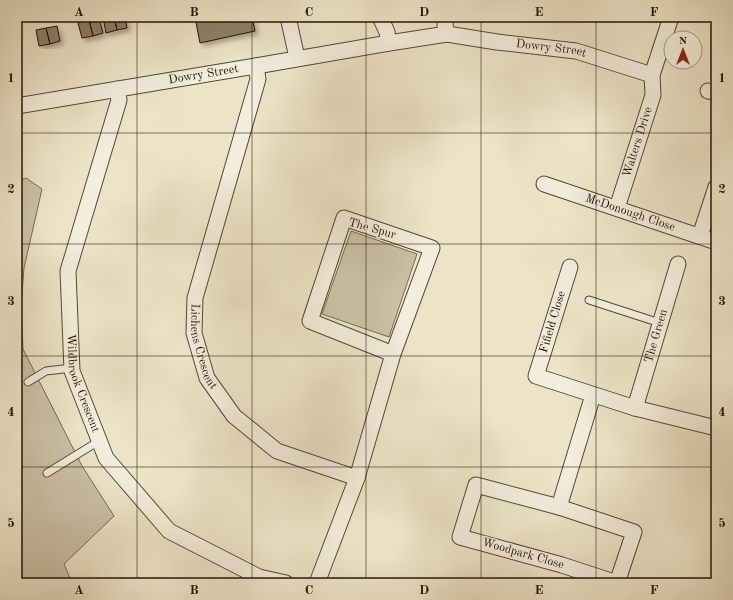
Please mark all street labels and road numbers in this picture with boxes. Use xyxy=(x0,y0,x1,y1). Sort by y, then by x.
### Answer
street label: Dowry Street xyxy=(515,38,588,60)
street label: Dowry Street xyxy=(167,63,239,87)
street label: Walters Drive xyxy=(621,105,655,179)
street label: McDonough Close xyxy=(584,192,677,234)
street label: The Spur xyxy=(347,216,397,242)
street label: Fifield Close xyxy=(538,289,568,354)
street label: Lichens Crescent xyxy=(188,303,219,392)
street label: The Green xyxy=(643,308,670,364)
street label: Wildbrook Crescent xyxy=(65,334,102,434)
street label: Woodpark Close xyxy=(481,537,566,572)

